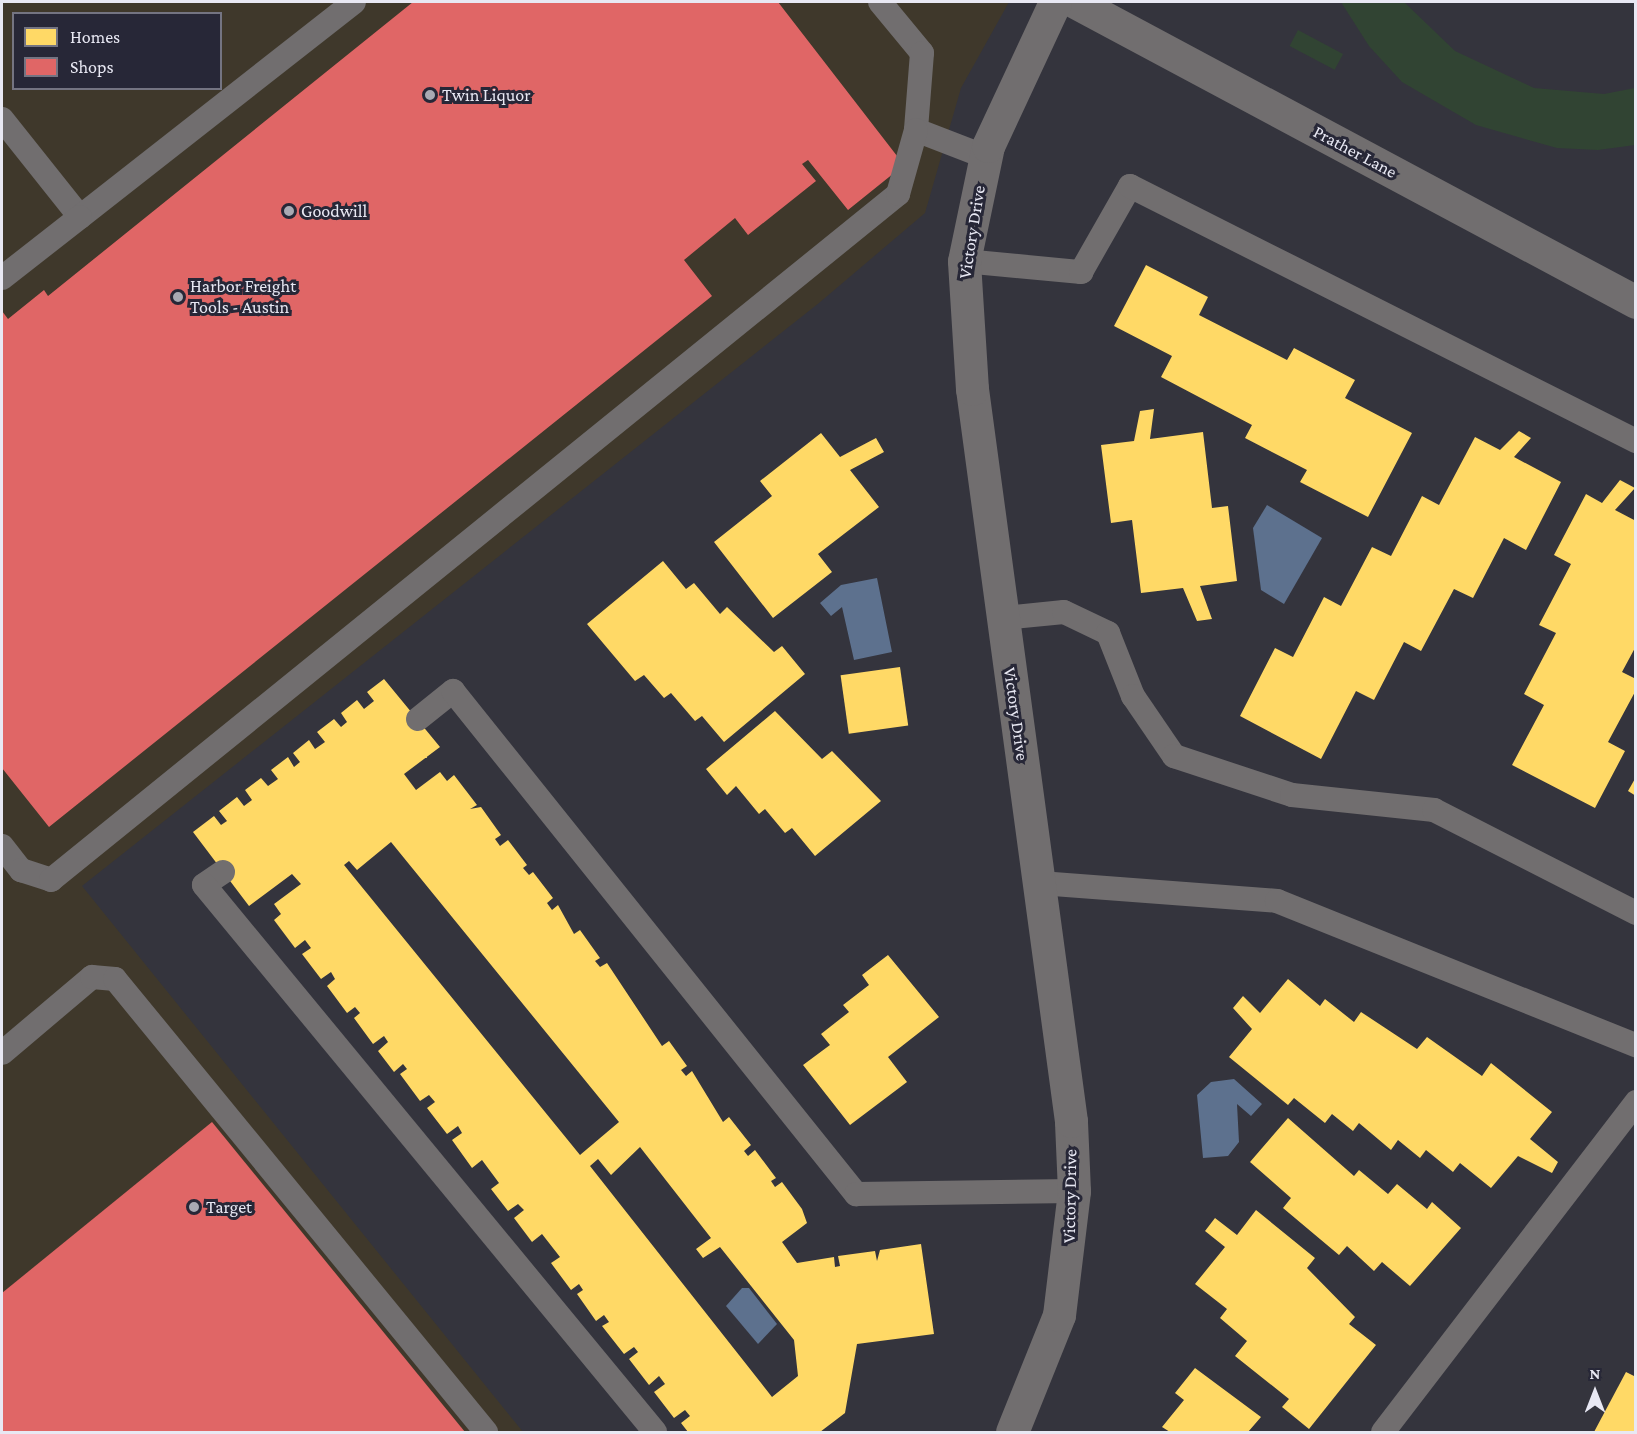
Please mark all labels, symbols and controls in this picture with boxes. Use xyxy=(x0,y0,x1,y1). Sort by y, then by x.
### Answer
legend xyxy=(12,12,222,90)
text: Homes xyxy=(70,27,120,47)
text: Shops xyxy=(70,57,114,77)
place label: Twin Liquor xyxy=(442,84,531,106)
marker: Twin Liquor xyxy=(423,88,437,102)
street label: Prather Lane xyxy=(1309,121,1401,183)
street label: Victory Drive xyxy=(954,184,990,280)
place label: Goodwill xyxy=(301,200,367,222)
marker: Goodwill xyxy=(282,204,296,218)
place label: Harbor Freight Tools - Austin xyxy=(190,276,296,318)
marker: Harbor Freight Tools - Austin xyxy=(171,290,185,304)
street label: Victory Drive xyxy=(999,666,1033,762)
street label: Victory Drive xyxy=(1058,1149,1082,1243)
place label: Target xyxy=(206,1196,252,1218)
marker: Target xyxy=(187,1200,201,1214)
north arrow xyxy=(1565,1362,1625,1422)
text: N xyxy=(1590,1365,1600,1382)

